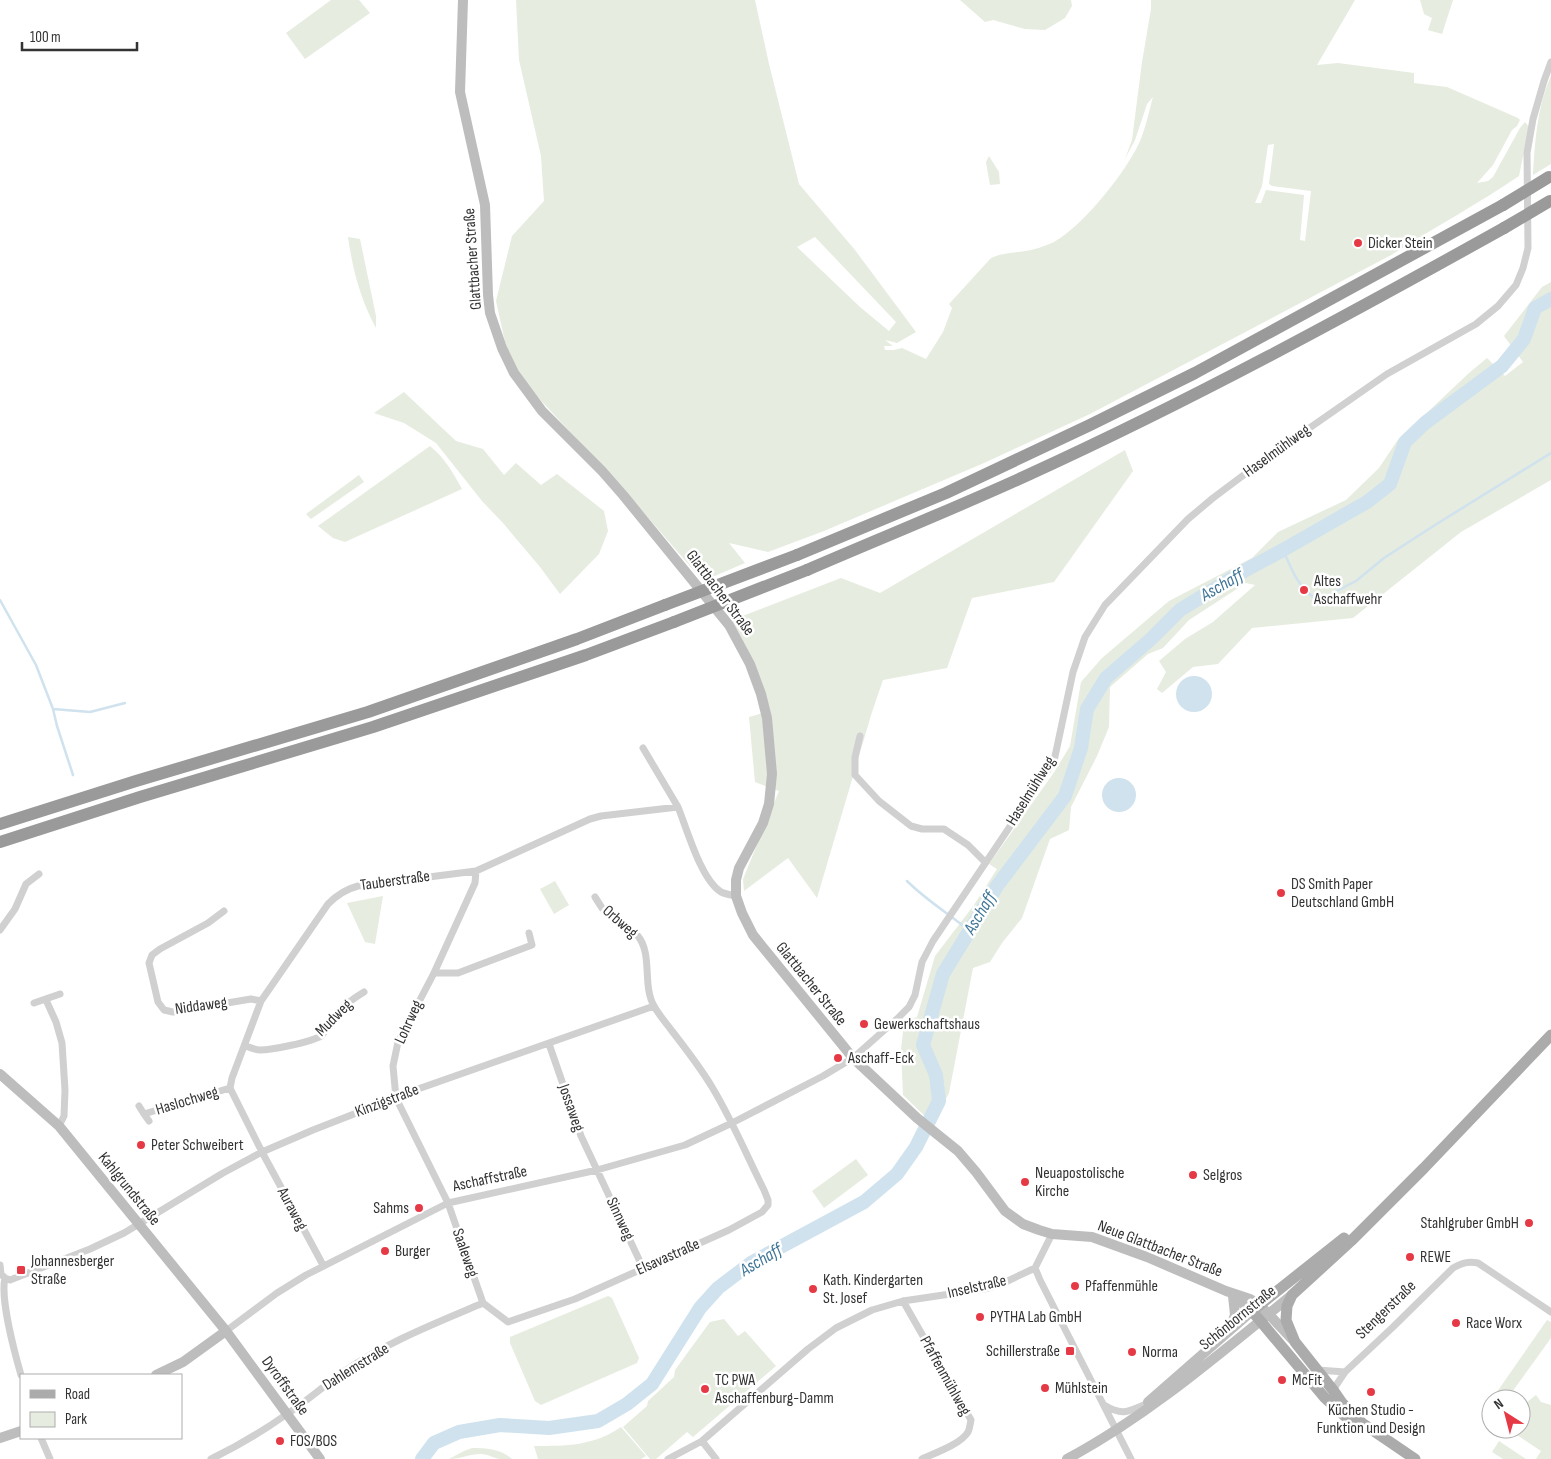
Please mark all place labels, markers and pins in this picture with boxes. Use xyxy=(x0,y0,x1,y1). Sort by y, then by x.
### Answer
place label: Dicker Stein xyxy=(1368,234,1433,253)
marker: Dicker Stein xyxy=(1352,237,1364,249)
place label: Altes Aschaffwehr xyxy=(1313,572,1382,609)
marker: Altes Aschaffwehr xyxy=(1298,584,1310,596)
place label: DS Smith Paper Deutschland GmbH xyxy=(1291,875,1394,912)
marker: DS Smith Paper Deutschland GmbH xyxy=(1275,887,1287,899)
place label: Gewerkschaftshaus xyxy=(874,1015,980,1034)
marker: Gewerkschaftshaus xyxy=(858,1018,870,1030)
place label: Aschaff-Eck xyxy=(847,1049,914,1068)
marker: Aschaff-Eck xyxy=(832,1052,844,1064)
place label: Peter Schweibert xyxy=(151,1136,244,1155)
marker: Peter Schweibert xyxy=(135,1139,147,1151)
place label: Neuapostolische Kirche xyxy=(1035,1164,1125,1201)
place label: Selgros xyxy=(1203,1166,1243,1185)
marker: Selgros xyxy=(1187,1169,1199,1181)
marker: Neuapostolische Kirche xyxy=(1019,1176,1031,1188)
place label: Sahms xyxy=(373,1199,409,1218)
marker: Sahms xyxy=(413,1202,425,1214)
place label: Stahlgruber GmbH xyxy=(1420,1214,1519,1233)
marker: Stahlgruber GmbH xyxy=(1523,1217,1535,1229)
place label: Burger xyxy=(395,1242,431,1261)
marker: Burger xyxy=(379,1245,391,1257)
place label: REWE xyxy=(1420,1248,1451,1267)
marker: REWE xyxy=(1404,1251,1416,1263)
place label: Johannesberger Straße xyxy=(30,1252,115,1289)
marker: Johannesberger Straße xyxy=(15,1264,27,1276)
place label: Kath. Kindergarten St. Josef xyxy=(823,1271,923,1308)
place label: Pfaffenmühle xyxy=(1085,1277,1158,1296)
marker: Pfaffenmühle xyxy=(1069,1280,1081,1292)
marker: Kath. Kindergarten St. Josef xyxy=(807,1283,819,1295)
place label: PYTHA Lab GmbH xyxy=(990,1308,1082,1327)
marker: PYTHA Lab GmbH xyxy=(974,1311,986,1323)
place label: Race Worx xyxy=(1466,1314,1522,1333)
marker: Race Worx xyxy=(1450,1317,1462,1329)
place label: Schillerstraße xyxy=(986,1342,1060,1361)
place label: Norma xyxy=(1142,1343,1178,1362)
marker: Schillerstraße xyxy=(1064,1345,1076,1357)
marker: Norma xyxy=(1126,1346,1138,1358)
place label: TC PWA Aschaffenburg-Damm xyxy=(714,1371,834,1408)
place label: McFit xyxy=(1292,1371,1322,1390)
marker: McFit xyxy=(1276,1374,1288,1386)
place label: Mühlstein xyxy=(1055,1379,1108,1398)
marker: Mühlstein xyxy=(1039,1382,1051,1394)
marker: TC PWA Aschaffenburg-Damm xyxy=(699,1383,711,1395)
marker: Küchen Studio - Funktion und Design xyxy=(1365,1386,1377,1398)
place label: Küchen Studio - Funktion und Design xyxy=(1317,1401,1425,1438)
place label: FOS/BOS xyxy=(290,1432,337,1451)
marker: FOS/BOS xyxy=(274,1435,286,1447)

